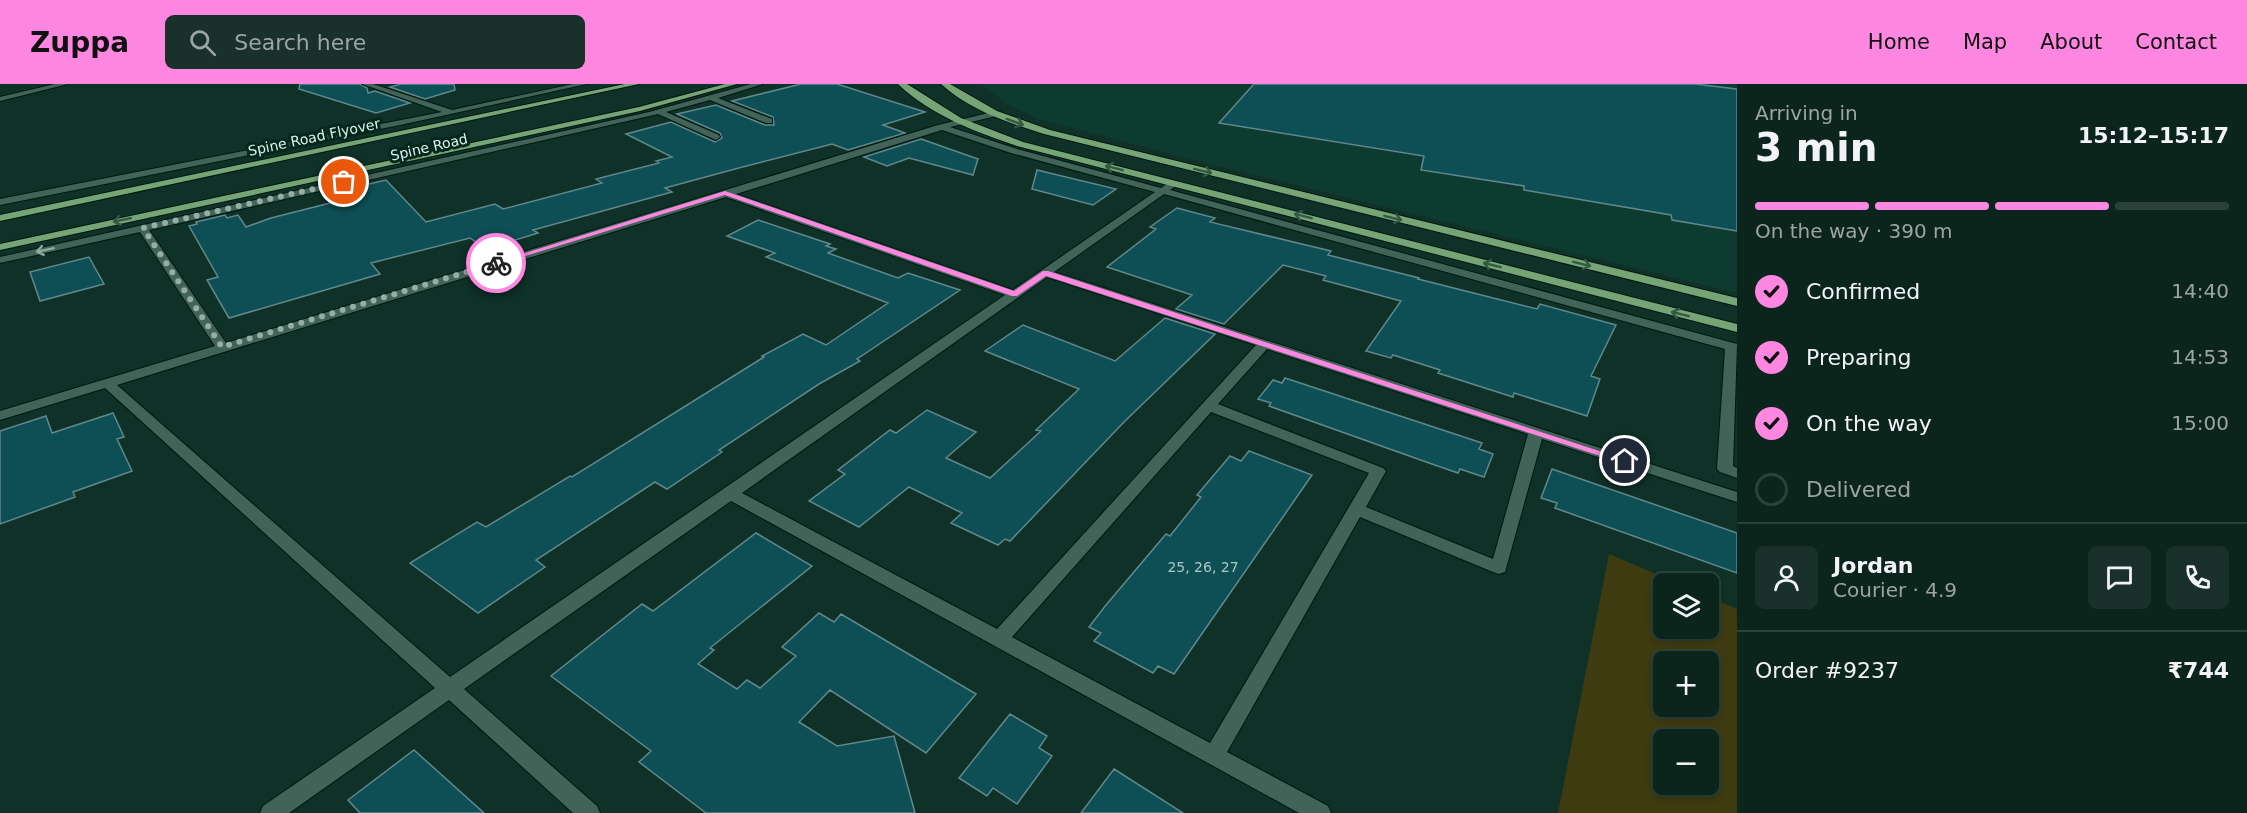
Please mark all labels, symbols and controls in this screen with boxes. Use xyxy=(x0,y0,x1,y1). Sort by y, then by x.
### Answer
search box xyxy=(165,15,585,69)
text: Zuppa xyxy=(30,26,129,59)
icon: search xyxy=(186,26,219,59)
text: Search here xyxy=(234,30,366,55)
text: Home xyxy=(1868,30,1930,54)
text: Map xyxy=(1963,30,2007,54)
text: About xyxy=(2040,30,2102,54)
text: Contact xyxy=(2135,30,2217,54)
text: Arriving in xyxy=(1755,101,1858,125)
street label: Spine Road Flyover xyxy=(246,115,382,159)
one-way arrow xyxy=(1005,117,1023,128)
text: 15:12–15:17 xyxy=(2078,123,2229,148)
text: 3 min xyxy=(1755,125,1877,170)
street label: Spine Road xyxy=(389,130,469,164)
pin xyxy=(318,156,369,207)
one-way arrow xyxy=(1105,161,1124,173)
icon: bag xyxy=(327,165,360,198)
one-way arrow xyxy=(1193,165,1212,177)
one-way arrow xyxy=(1294,210,1313,222)
one-way arrow xyxy=(1383,212,1402,224)
one-way arrow xyxy=(113,215,132,227)
text: On the way · 390 m xyxy=(1755,219,1953,243)
courier xyxy=(466,233,526,293)
one-way arrow xyxy=(36,245,55,256)
icon: bike xyxy=(480,247,513,280)
one-way arrow xyxy=(1482,259,1501,271)
one-way arrow xyxy=(1572,259,1591,271)
icon: check xyxy=(1755,275,1788,308)
text: Confirmed xyxy=(1806,279,1920,304)
text: 14:40 xyxy=(2171,279,2229,303)
one-way arrow xyxy=(1671,307,1690,319)
icon: check xyxy=(1755,341,1788,374)
text: Preparing xyxy=(1806,345,1912,370)
text: 14:53 xyxy=(2171,345,2229,369)
icon: check xyxy=(1755,407,1788,440)
text: On the way xyxy=(1806,411,1932,436)
text: 15:00 xyxy=(2171,411,2229,435)
pin xyxy=(1599,435,1650,486)
icon: home xyxy=(1608,444,1641,477)
text: Delivered xyxy=(1806,477,1911,502)
button: person xyxy=(1755,546,1818,609)
button: chat xyxy=(2088,546,2151,609)
button: phone xyxy=(2166,546,2229,609)
text: Jordan xyxy=(1833,553,1913,578)
house number: 25, 26, 27 xyxy=(1167,559,1239,575)
map controls xyxy=(1653,573,1719,795)
button: layers xyxy=(1653,573,1719,639)
text: Courier · 4.9 xyxy=(1833,578,1957,602)
button: + xyxy=(1653,651,1719,717)
text: Order #9237 xyxy=(1755,658,1899,683)
text: ₹744 xyxy=(2168,658,2229,683)
button: − xyxy=(1653,729,1719,795)

